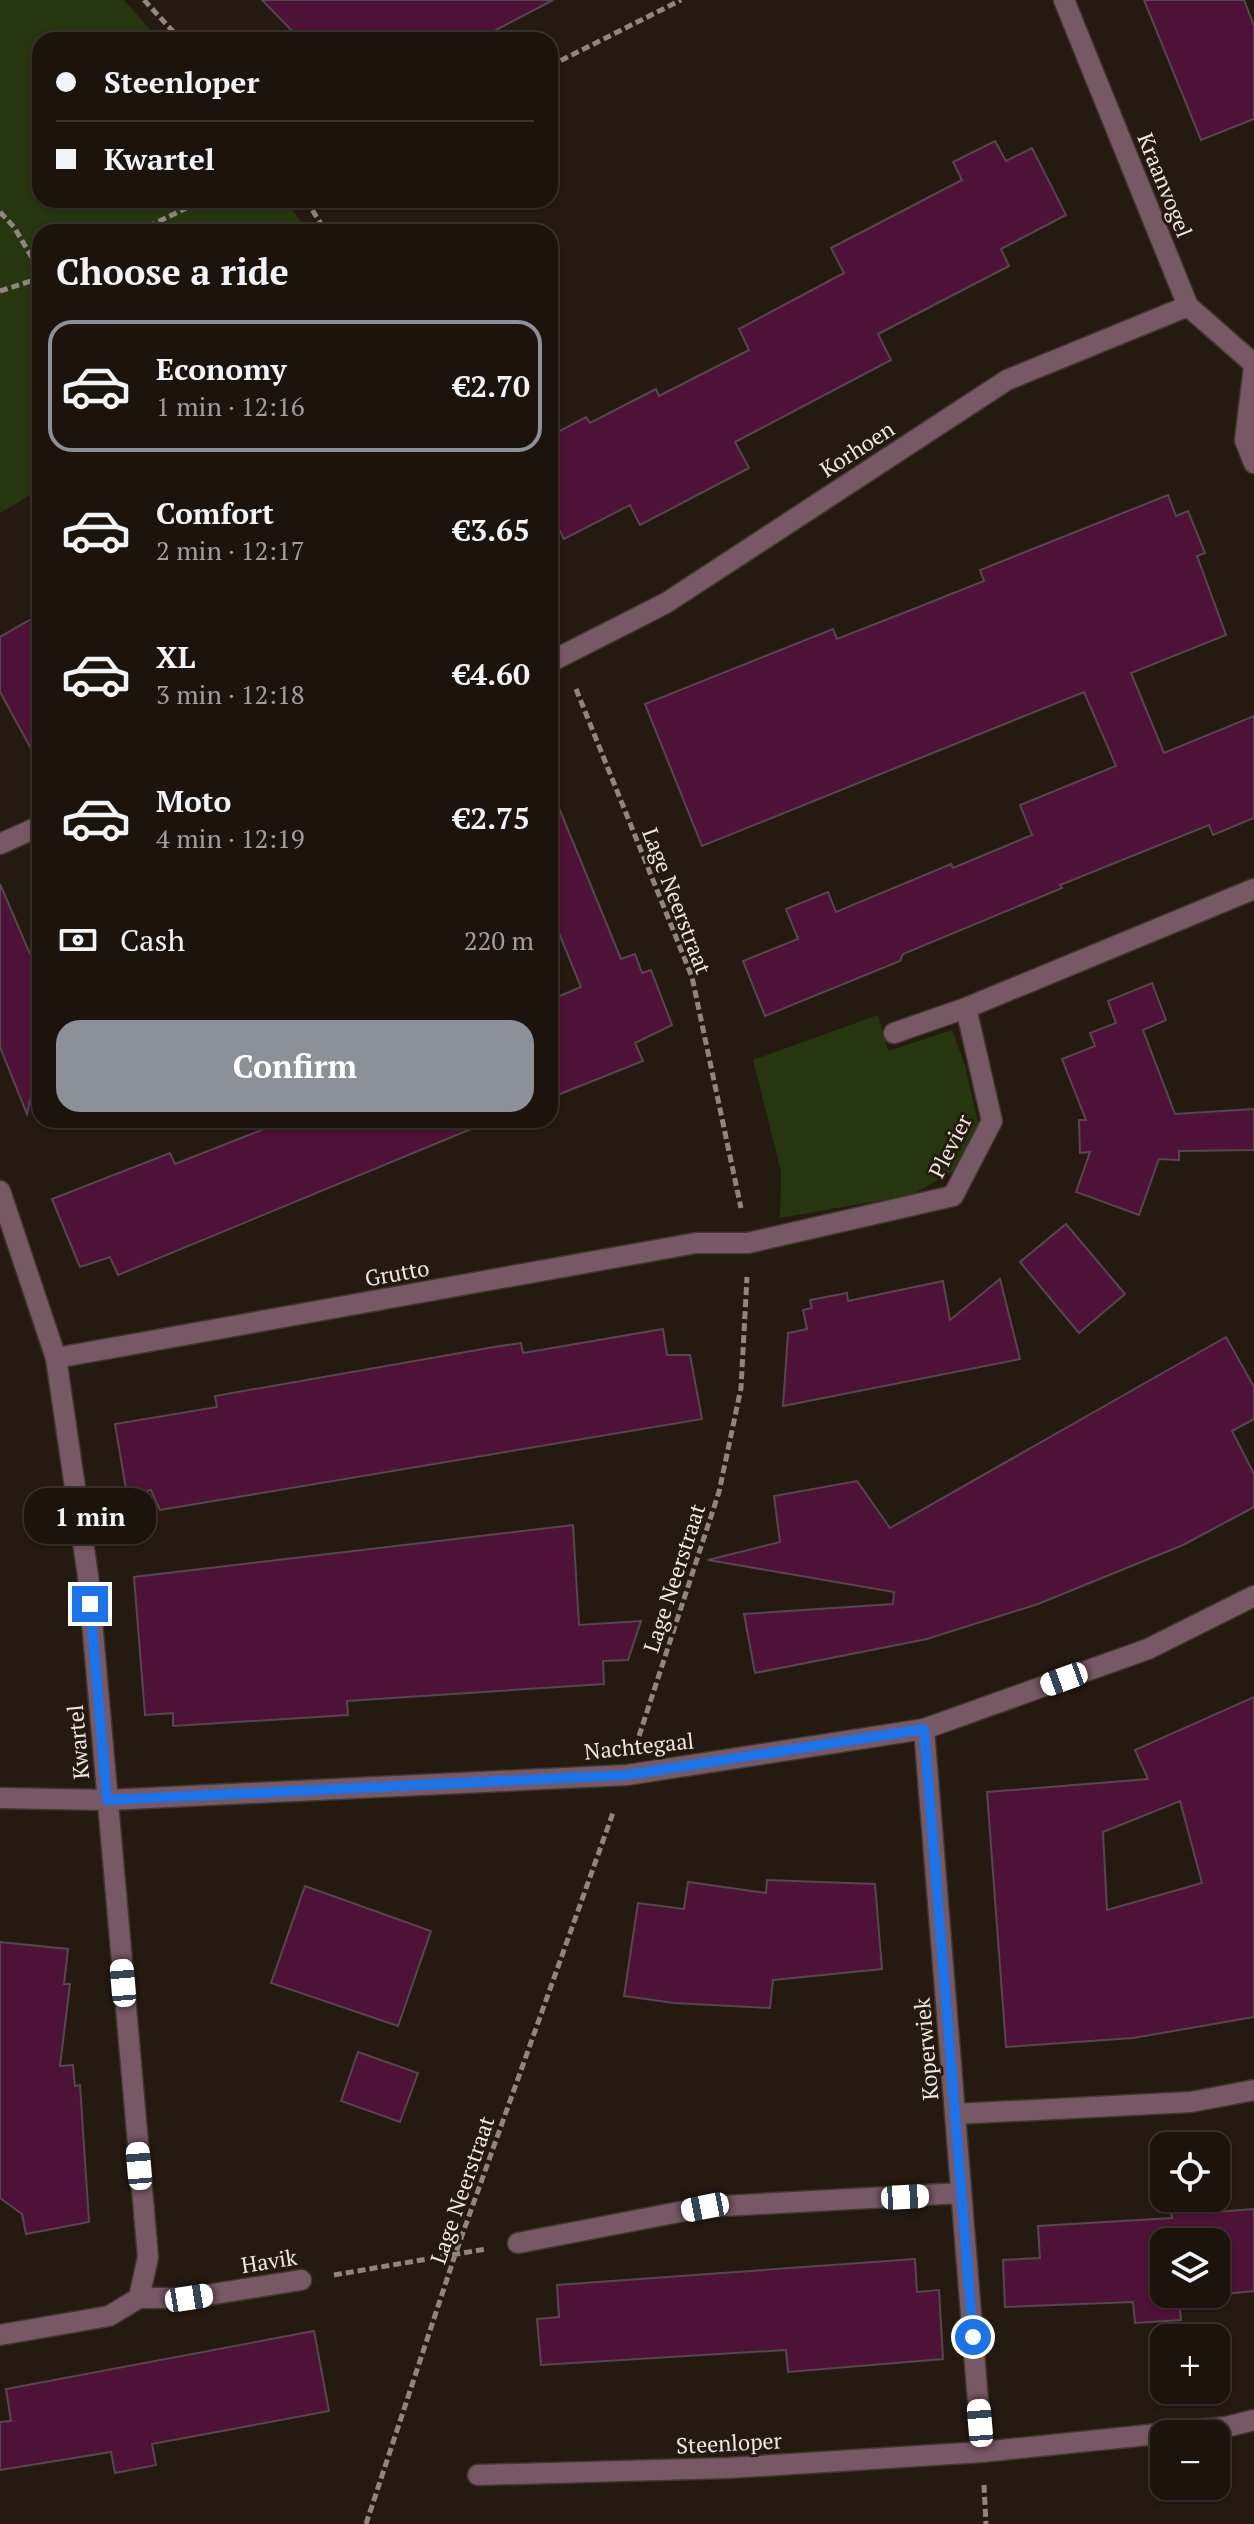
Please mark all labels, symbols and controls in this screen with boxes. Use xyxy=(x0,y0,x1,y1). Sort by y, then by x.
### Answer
text: Steenloper xyxy=(104,62,259,102)
street label: Kraanvogel xyxy=(1131,128,1200,241)
text: Kwartel xyxy=(104,139,215,179)
text: Choose a ride xyxy=(56,248,289,295)
text: Economy xyxy=(156,349,287,389)
icon: car xyxy=(60,350,132,422)
text: €2.70 xyxy=(453,366,530,406)
text: 1 min · 12:16 xyxy=(156,389,305,423)
street label: Korhoen xyxy=(814,414,899,483)
text: Comfort xyxy=(156,493,274,533)
icon: car xyxy=(60,494,132,566)
text: €3.65 xyxy=(453,510,530,550)
text: 2 min · 12:17 xyxy=(156,533,305,567)
text: XL xyxy=(156,637,195,677)
icon: car xyxy=(60,638,132,710)
text: €4.60 xyxy=(453,654,530,694)
text: 3 min · 12:18 xyxy=(156,677,305,711)
text: Moto xyxy=(156,781,231,821)
icon: car xyxy=(60,782,132,854)
text: €2.75 xyxy=(453,798,530,838)
text: 4 min · 12:19 xyxy=(156,821,305,855)
street label: Lage Neerstraat xyxy=(636,824,719,978)
icon: cash xyxy=(56,918,100,962)
text: Cash xyxy=(120,920,185,960)
text: 220 m xyxy=(464,923,534,957)
button: Confirm xyxy=(56,1020,534,1112)
street label: Plevier xyxy=(921,1109,978,1183)
street label: Grutto xyxy=(363,1253,431,1292)
callout: 1 min xyxy=(24,1488,156,1544)
text: 1 min xyxy=(54,1499,126,1533)
street label: Lage Neerstraat xyxy=(636,1500,711,1656)
route end xyxy=(72,1586,108,1622)
car xyxy=(1037,1660,1091,1698)
street label: Kwartel xyxy=(60,1704,95,1780)
street label: Nachtegaal xyxy=(583,1725,695,1766)
car xyxy=(109,1958,137,2008)
street label: Koperwiek xyxy=(907,1996,944,2101)
street label: Lage Neerstraat xyxy=(423,2112,500,2268)
map controls xyxy=(1150,2132,1230,2500)
button: locate xyxy=(1150,2132,1230,2212)
car xyxy=(125,2141,153,2191)
car xyxy=(880,2184,930,2210)
car xyxy=(679,2191,731,2223)
button: layers xyxy=(1150,2228,1230,2308)
street label: Havik xyxy=(239,2242,300,2279)
car xyxy=(163,2282,215,2314)
route start xyxy=(955,2319,991,2355)
button: + xyxy=(1150,2324,1230,2404)
car xyxy=(966,2398,994,2448)
button: − xyxy=(1150,2420,1230,2500)
street label: Steenloper xyxy=(675,2425,783,2460)

